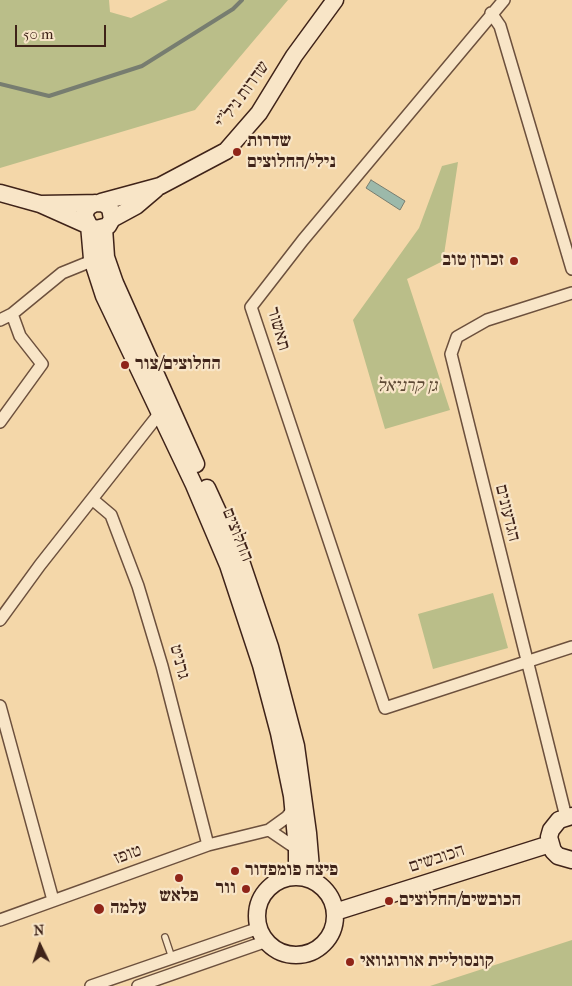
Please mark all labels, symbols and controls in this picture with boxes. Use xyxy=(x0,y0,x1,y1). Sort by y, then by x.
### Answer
scale bar xyxy=(18,15,109,47)
text: 50 m xyxy=(23,25,53,43)
street label: שדרות ניל"י xyxy=(211,57,275,133)
place label: שדרות נילי/החלוצים xyxy=(247,131,336,173)
marker: שדרות נילי/החלוצים xyxy=(231,146,243,158)
place label: זכרון טוב xyxy=(442,250,504,272)
marker: זכרון טוב xyxy=(508,255,520,267)
street label: תאשור xyxy=(262,305,294,353)
place label: החלוצים/צור xyxy=(135,354,221,376)
marker: החלוצים/צור xyxy=(119,359,131,371)
park label: גן קרניאל xyxy=(377,376,437,398)
street label: הגדעונים xyxy=(490,482,524,544)
street label: החלוצים xyxy=(217,505,257,565)
street label: גרניט xyxy=(164,642,194,682)
street label: טופז xyxy=(111,840,145,870)
street label: הכובשים xyxy=(406,840,468,878)
place label: פיצה פומפדור xyxy=(245,860,338,882)
marker: פיצה פומפדור xyxy=(229,865,241,877)
marker: פלאש xyxy=(173,872,185,884)
place label: וור xyxy=(216,878,236,900)
marker: וור xyxy=(240,883,252,895)
place label: פלאש xyxy=(159,886,199,908)
place label: הכובשים/החלוצים xyxy=(399,890,521,912)
marker: הכובשים/החלוצים xyxy=(383,895,395,907)
place label: עלמה xyxy=(110,898,147,920)
marker: עלמה xyxy=(92,902,106,916)
north arrow xyxy=(15,921,65,971)
text: N xyxy=(33,922,45,939)
place label: קונסוליית אורוגוואי xyxy=(360,951,494,973)
marker: קונסוליית אורוגוואי xyxy=(344,956,356,968)

